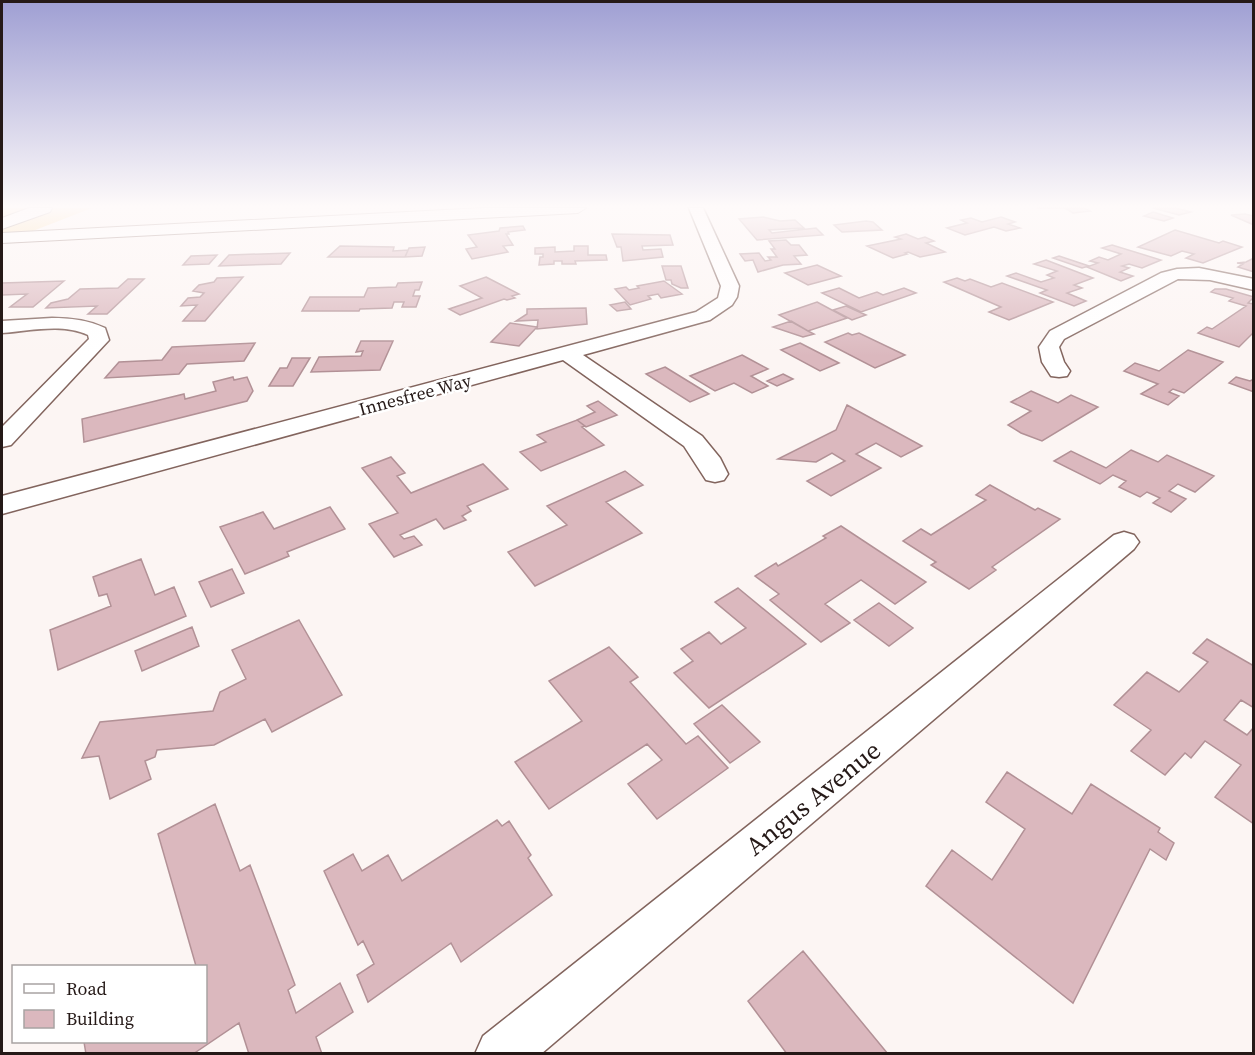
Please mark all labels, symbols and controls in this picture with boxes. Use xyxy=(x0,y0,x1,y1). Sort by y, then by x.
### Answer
street label: Innesfree Way xyxy=(356,367,475,422)
street label: Angus Avenue xyxy=(738,732,888,864)
legend xyxy=(12,965,207,1043)
text: Road xyxy=(66,976,107,1001)
text: Building xyxy=(66,1006,134,1031)

